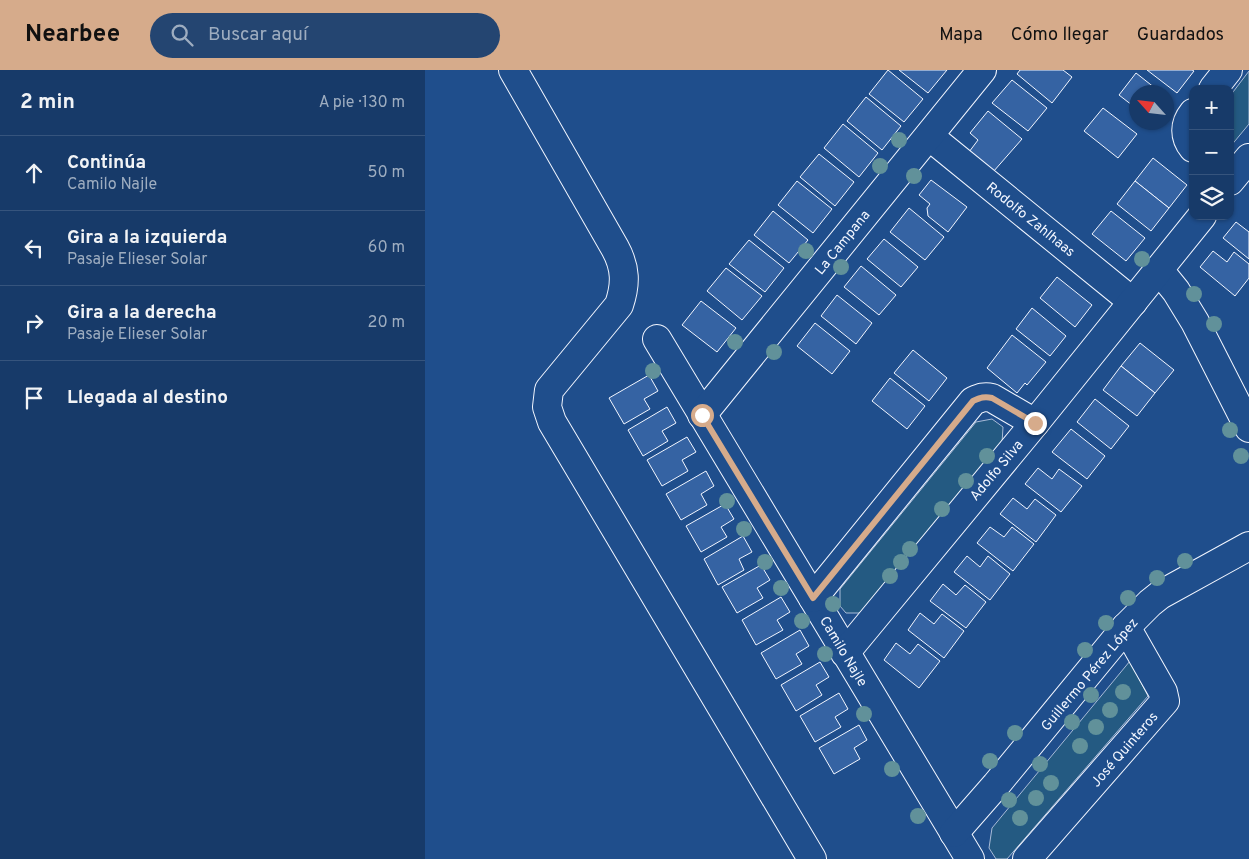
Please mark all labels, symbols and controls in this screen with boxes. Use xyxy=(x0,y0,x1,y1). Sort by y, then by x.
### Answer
search box xyxy=(150,13,500,58)
text: Nearbee xyxy=(25,20,120,50)
icon: search xyxy=(168,21,196,49)
text: Buscar aquí xyxy=(208,23,308,47)
text: Mapa xyxy=(939,24,983,47)
text: Cómo llegar xyxy=(1011,24,1109,47)
text: Guardados xyxy=(1137,24,1224,47)
north arrow xyxy=(1129,85,1174,130)
map controls xyxy=(1189,85,1234,220)
button: + xyxy=(1189,85,1234,130)
text: 2 min xyxy=(20,89,75,116)
text: A pie · 130 m xyxy=(319,93,405,113)
button: − xyxy=(1189,130,1234,175)
text: Continúa xyxy=(67,151,146,175)
icon: ahead xyxy=(20,159,48,187)
text: 50 m xyxy=(368,163,405,183)
text: Camilo Najle xyxy=(67,175,157,195)
button: layers xyxy=(1189,175,1234,220)
street label: Rodolfo Zahlhaas xyxy=(982,179,1078,261)
street label: La Campana xyxy=(812,207,874,279)
text: Gira a la izquierda xyxy=(67,226,227,250)
icon: left xyxy=(20,234,48,262)
text: 60 m xyxy=(368,238,405,258)
text: Pasaje Elieser Solar xyxy=(67,250,208,270)
text: Gira a la derecha xyxy=(67,301,217,325)
icon: right xyxy=(20,309,48,337)
text: 20 m xyxy=(368,313,405,333)
text: Pasaje Elieser Solar xyxy=(67,325,208,345)
icon: arrive xyxy=(20,384,48,412)
text: Llegada al destino xyxy=(67,386,228,410)
route start xyxy=(691,404,714,427)
route end xyxy=(1024,412,1047,435)
street label: Adolfo Silva xyxy=(967,437,1027,505)
street label: Camilo Najle xyxy=(815,614,870,690)
street label: Guillermo Pérez López xyxy=(1038,615,1142,735)
street label: José Quinteros xyxy=(1088,709,1162,791)

